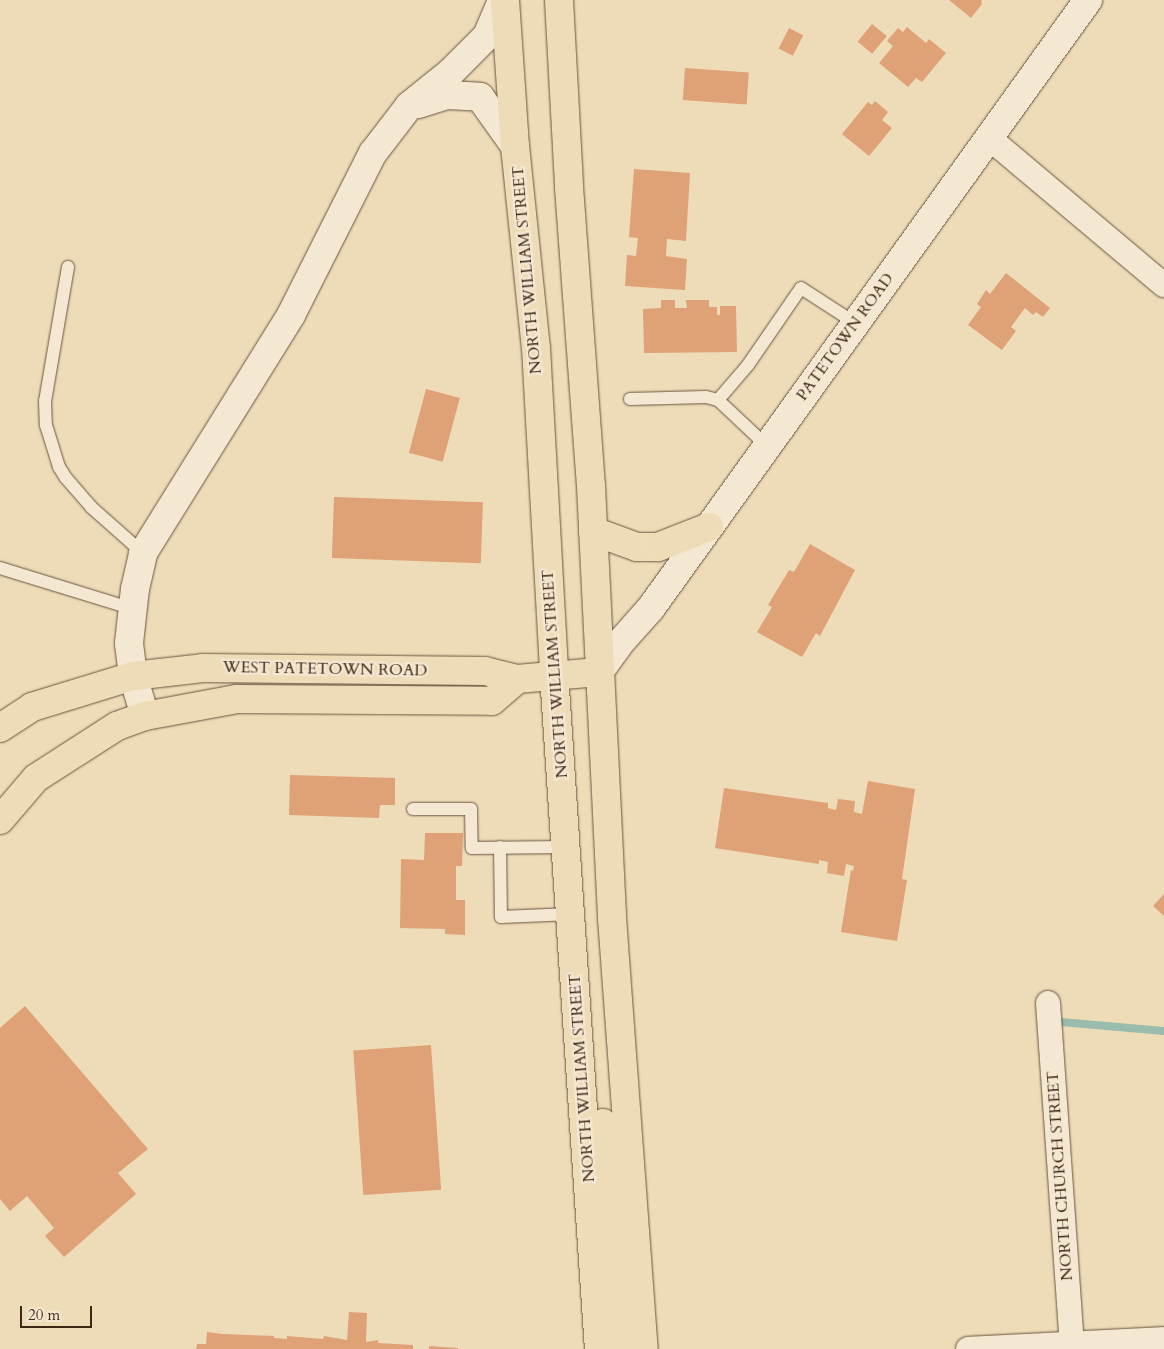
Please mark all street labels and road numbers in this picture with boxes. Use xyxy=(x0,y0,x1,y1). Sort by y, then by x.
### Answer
street label: NORTH WILLIAM STREET xyxy=(508,165,546,375)
street label: PATETOWN ROAD xyxy=(792,269,898,405)
street label: NORTH WILLIAM STREET xyxy=(538,569,572,779)
street label: WEST PATETOWN ROAD xyxy=(223,658,427,680)
street label: NORTH WILLIAM STREET xyxy=(565,973,599,1183)
street label: NORTH CHURCH STREET xyxy=(1043,1071,1077,1281)

